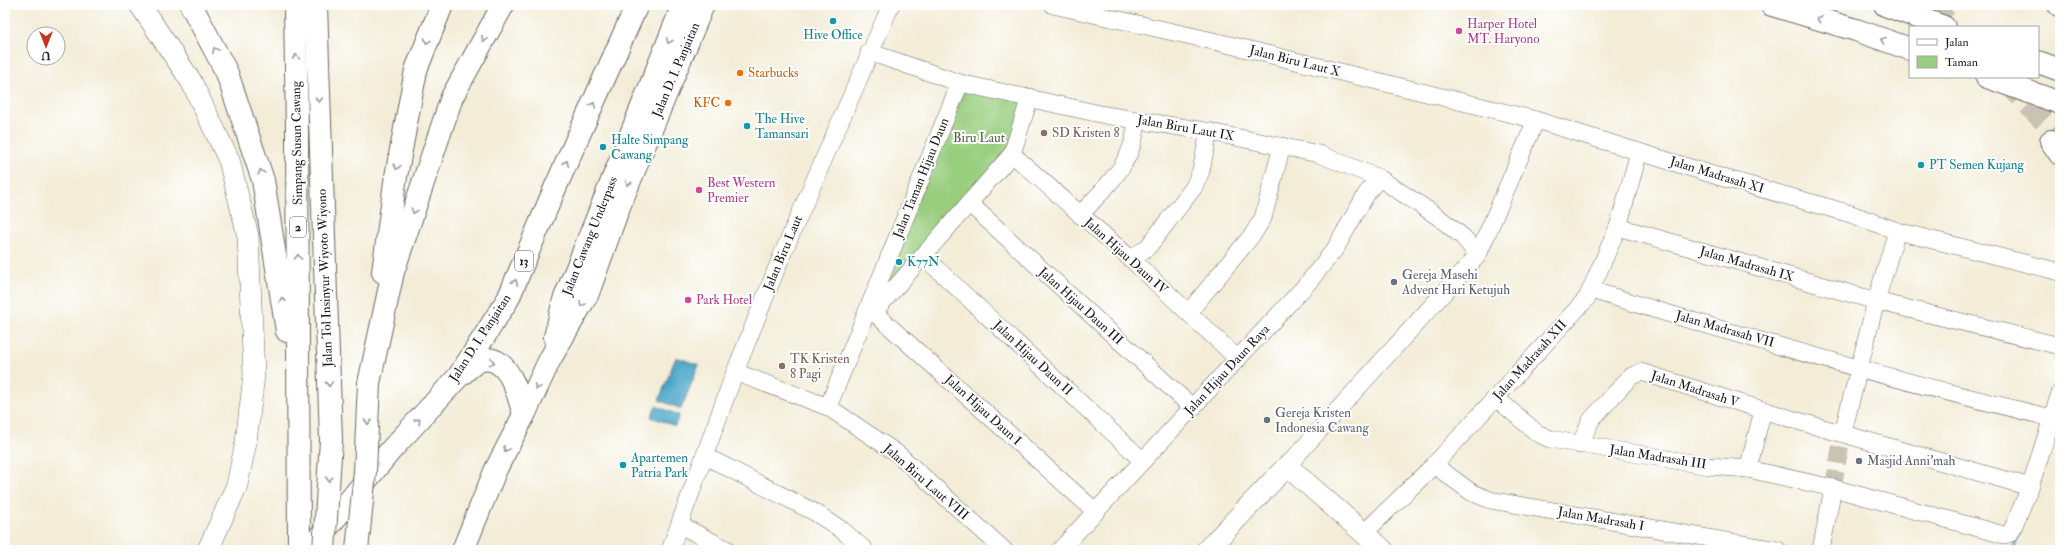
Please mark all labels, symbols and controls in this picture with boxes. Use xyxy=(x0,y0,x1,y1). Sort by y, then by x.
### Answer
one-way arrow xyxy=(1815,15,1822,24)
marker: Hive Office xyxy=(828,16,838,26)
place label: Harper Hotel MT. Haryono xyxy=(1467,16,1540,48)
street label: Jalan D. I. Panjaitan xyxy=(648,20,703,121)
north arrow xyxy=(26,26,66,66)
marker: Harper Hotel MT. Haryono xyxy=(1454,26,1464,36)
legend xyxy=(1909,26,2039,78)
place label: Hive Office xyxy=(803,27,863,43)
one-way arrow xyxy=(481,35,488,42)
text: Jalan xyxy=(1944,35,1969,50)
one-way arrow xyxy=(1880,36,1887,44)
one-way arrow xyxy=(424,38,432,45)
one-way arrow xyxy=(665,38,673,45)
street label: Jalan Biru Laut X xyxy=(1247,42,1342,80)
one-way arrow xyxy=(212,47,220,55)
text: U xyxy=(41,49,51,62)
one-way arrow xyxy=(292,54,300,60)
text: Taman xyxy=(1945,55,1978,70)
place label: Starbucks xyxy=(748,65,799,81)
marker: Starbucks xyxy=(735,68,745,78)
street label: Simpang Susun Cawang xyxy=(288,80,307,205)
place label: KFC xyxy=(693,95,720,111)
one-way arrow xyxy=(315,97,323,103)
marker: KFC xyxy=(723,98,733,108)
one-way arrow xyxy=(588,101,596,109)
place label: The Hive Tamansari xyxy=(755,111,809,142)
street label: Jalan Biru Laut IX xyxy=(1135,111,1236,144)
street label: Jalan Taman Hijau Daun xyxy=(889,115,953,241)
marker: The Hive Tamansari xyxy=(742,121,752,131)
place label: SD Kristen 8 xyxy=(1052,125,1120,141)
marker: SD Kristen 8 xyxy=(1039,128,1049,138)
park label: Biru Laut xyxy=(953,130,1005,146)
place label: Halte Simpang Cawang xyxy=(611,132,689,163)
marker: Halte Simpang Cawang xyxy=(598,142,608,152)
street label: Jalan Madrasah XI xyxy=(1667,153,1766,197)
place label: PT Semen Kujang xyxy=(1929,157,2024,173)
one-way arrow xyxy=(561,159,569,167)
marker: PT Semen Kujang xyxy=(1916,160,1926,170)
one-way arrow xyxy=(393,164,402,170)
one-way arrow xyxy=(257,168,266,175)
street label: Jalan Cawang Underpass xyxy=(558,174,622,299)
place label: Best Western Premier xyxy=(707,175,776,206)
one-way arrow xyxy=(625,179,633,186)
marker: Best Western Premier xyxy=(694,185,704,195)
street label: Jalan Tol Insinyur Wiyoto Wiyono xyxy=(314,189,337,368)
one-way arrow xyxy=(410,207,419,214)
street label: Jalan Biru Laut xyxy=(760,213,806,294)
street label: Jalan Hijau Daun IV xyxy=(1080,214,1172,298)
road number: 2 xyxy=(290,217,306,237)
street label: Jalan Madrasah IX xyxy=(1697,243,1796,285)
road number: 13 xyxy=(515,251,533,271)
one-way arrow xyxy=(294,254,302,260)
place label: K77N xyxy=(907,254,940,270)
marker: K77N xyxy=(894,257,904,267)
street label: Jalan Hijau Daun III xyxy=(1035,263,1127,348)
place label: Gereja Masehi Advent Hari Ketujuh xyxy=(1401,267,1510,298)
marker: Gereja Masehi Advent Hari Ketujuh xyxy=(1389,277,1399,287)
one-way arrow xyxy=(510,279,518,287)
street label: Jalan D. I. Panjaitan xyxy=(445,291,515,386)
place label: Park Hotel xyxy=(696,292,753,308)
marker: Park Hotel xyxy=(683,295,693,305)
one-way arrow xyxy=(279,297,287,303)
one-way arrow xyxy=(579,300,586,307)
street label: Jalan Madrasah VII xyxy=(1673,307,1776,351)
street label: Jalan Hijau Daun II xyxy=(989,316,1076,399)
street label: Jalan Madrasah XII xyxy=(1489,316,1570,404)
street label: Jalan Hijau Daun Raya xyxy=(1180,321,1274,420)
place label: TK Kristen 8 Pagi xyxy=(790,351,850,382)
one-way arrow xyxy=(489,357,496,365)
marker: TK Kristen 8 Pagi xyxy=(777,361,787,371)
street label: Jalan Madrasah V xyxy=(1648,367,1742,411)
street label: Jalan Hijau Daun I xyxy=(941,371,1025,449)
one-way arrow xyxy=(325,381,333,387)
one-way arrow xyxy=(534,382,542,390)
place label: Gereja Kristen Indonesia Cawang xyxy=(1275,405,1369,436)
marker: Gereja Kristen Indonesia Cawang xyxy=(1262,415,1272,425)
one-way arrow xyxy=(413,418,420,426)
one-way arrow xyxy=(363,419,372,425)
street label: Jalan Biru Laut VIII xyxy=(879,440,972,523)
street label: Jalan Madrasah III xyxy=(1607,441,1708,473)
one-way arrow xyxy=(503,445,511,453)
place label: Apartemen Patria Park xyxy=(630,450,689,481)
place label: Masjid Anni'mah xyxy=(1867,453,1955,469)
marker: Masjid Anni'mah xyxy=(1854,456,1864,466)
marker: Apartemen Patria Park xyxy=(618,460,628,470)
one-way arrow xyxy=(324,476,333,482)
street label: Jalan Madrasah I xyxy=(1556,503,1645,534)

